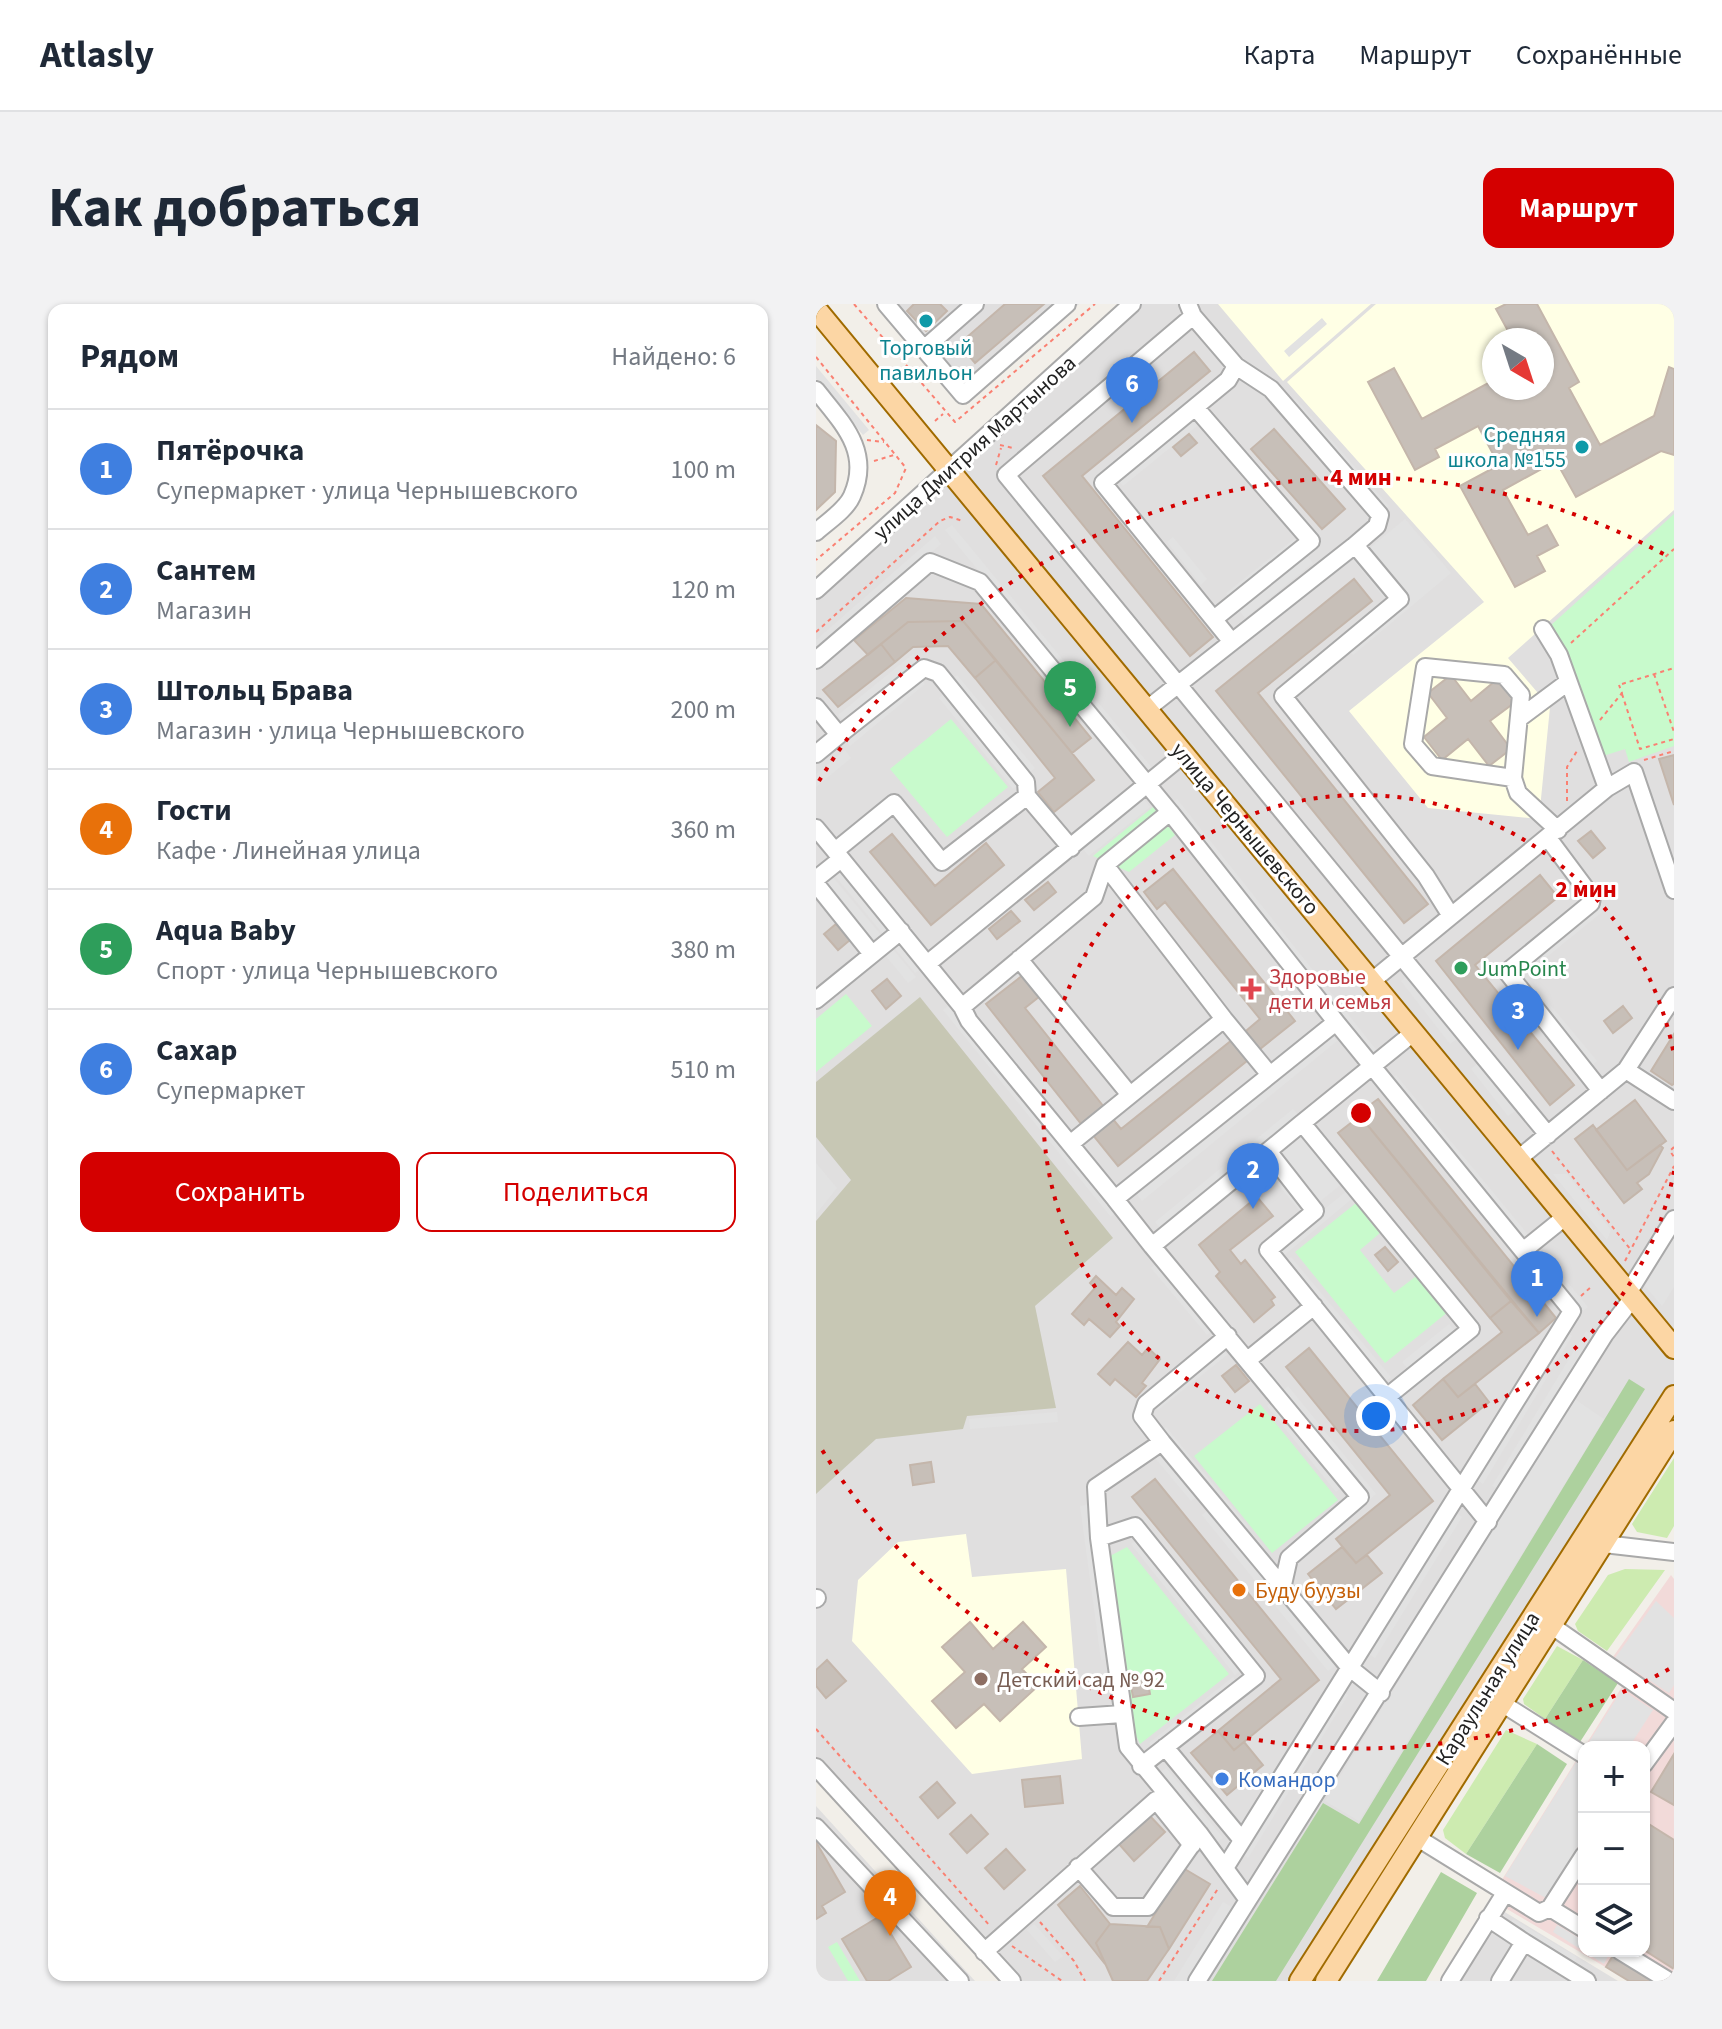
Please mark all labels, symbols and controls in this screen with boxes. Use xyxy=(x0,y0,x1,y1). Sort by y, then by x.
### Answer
text: Atlasly xyxy=(40,28,154,82)
text: Карта xyxy=(1244,35,1315,75)
text: Маршрут xyxy=(1359,35,1472,75)
text: Сохранённые xyxy=(1516,35,1682,75)
button: Маршрут xyxy=(1483,168,1674,248)
text: Как добраться xyxy=(48,169,422,248)
marker: Торговый павильон xyxy=(917,312,935,330)
north arrow xyxy=(1482,328,1554,400)
text: Рядом xyxy=(80,332,179,381)
place label: Торговый павильон xyxy=(879,332,973,389)
text: Найдено: 6 xyxy=(611,338,736,375)
street label: улица Дмитрия Мартынова xyxy=(866,348,1083,548)
pin: 6 xyxy=(1106,357,1158,423)
place label: Средняя школа №155 xyxy=(1447,419,1566,476)
text: Пятёрочка xyxy=(156,429,304,472)
marker: Средняя школа №155 xyxy=(1573,438,1591,456)
text: 1 xyxy=(99,451,113,488)
text: 100 m xyxy=(670,451,736,488)
text: 4 мин xyxy=(1330,460,1392,495)
text: Супермаркет · улица Чернышевского xyxy=(156,472,578,509)
text: Сантем xyxy=(156,549,256,592)
text: 2 xyxy=(99,571,113,608)
text: 120 m xyxy=(670,571,736,608)
text: Магазин xyxy=(156,592,252,629)
pin: 5 xyxy=(1044,661,1096,727)
text: Штольц Брава xyxy=(156,669,353,712)
text: 3 xyxy=(99,691,113,728)
text: 200 m xyxy=(670,691,736,728)
text: Магазин · улица Чернышевского xyxy=(156,712,525,749)
street label: улица Чернышевского xyxy=(1163,735,1327,922)
text: Гости xyxy=(156,789,232,832)
text: 4 xyxy=(99,811,113,848)
text: 360 m xyxy=(670,811,736,848)
text: Кафе · Линейная улица xyxy=(156,832,421,869)
text: 2 мин xyxy=(1555,872,1617,907)
text: Aqua Baby xyxy=(156,909,296,952)
text: 5 xyxy=(99,931,113,968)
text: 380 m xyxy=(670,931,736,968)
text: Спорт · улица Чернышевского xyxy=(156,952,498,989)
place label: JumPoint xyxy=(1477,953,1567,985)
marker: JumPoint xyxy=(1452,959,1470,977)
place label: Здоровые дети и семья xyxy=(1269,961,1392,1018)
marker: Здоровые дети и семья xyxy=(1240,978,1262,1000)
pin: 3 xyxy=(1492,984,1544,1050)
text: Сахар xyxy=(156,1029,237,1072)
text: 6 xyxy=(99,1051,113,1088)
text: 510 m xyxy=(670,1051,736,1088)
text: Супермаркет xyxy=(156,1072,305,1109)
centre of rings xyxy=(1347,1099,1375,1127)
pin: 2 xyxy=(1227,1143,1279,1209)
button: Сохранить xyxy=(80,1152,400,1232)
button: Поделиться xyxy=(416,1152,736,1232)
pin: 1 xyxy=(1511,1251,1563,1317)
your location xyxy=(1356,1396,1396,1436)
place label: Буду буузы xyxy=(1255,1575,1361,1607)
marker: Буду буузы xyxy=(1230,1581,1248,1599)
street label: Караульная улица xyxy=(1428,1605,1548,1772)
place label: Детский сад № 92 xyxy=(997,1664,1165,1696)
marker: Детский сад № 92 xyxy=(972,1670,990,1688)
map controls xyxy=(1578,1741,1650,1957)
button: + xyxy=(1578,1741,1650,1813)
place label: Командор xyxy=(1238,1764,1336,1796)
marker: Командор xyxy=(1213,1770,1231,1788)
button: − xyxy=(1578,1813,1650,1885)
pin: 4 xyxy=(864,1870,916,1936)
button: layers xyxy=(1578,1885,1650,1957)

